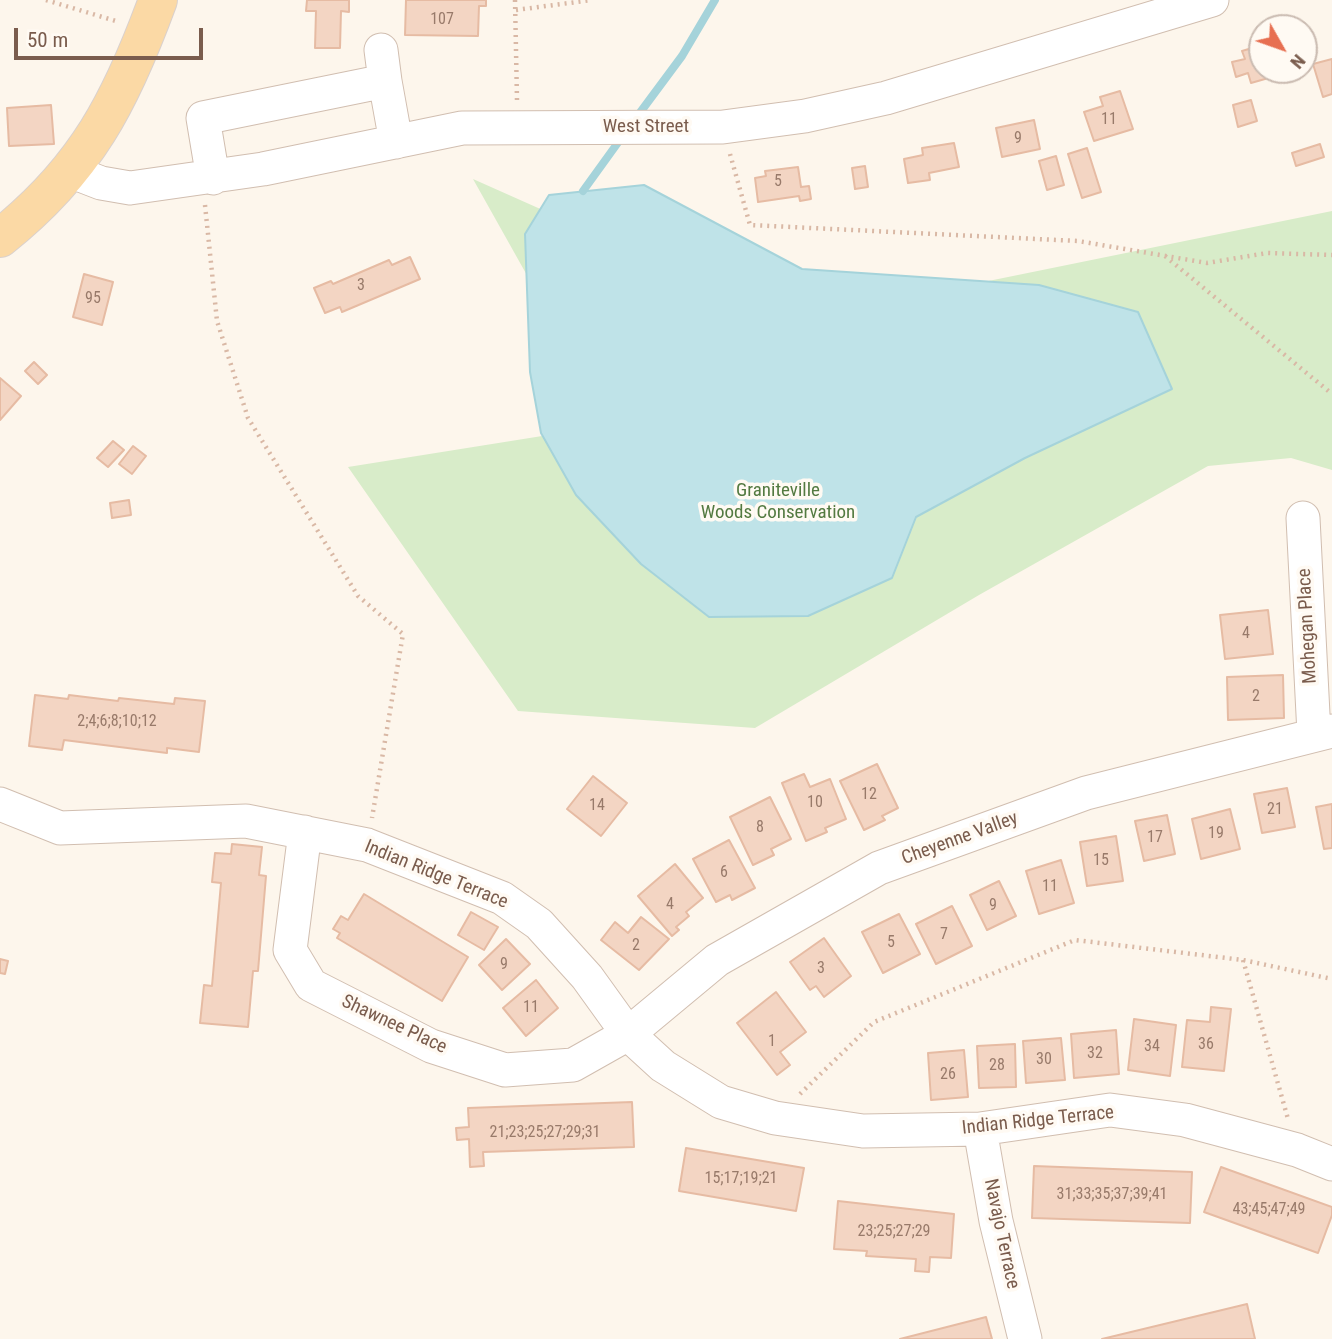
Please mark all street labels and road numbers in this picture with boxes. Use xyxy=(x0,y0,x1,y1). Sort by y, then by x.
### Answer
street label: West Street xyxy=(603,116,689,138)
street label: Mohegan Place xyxy=(1294,568,1322,684)
street label: Cheyenne Valley xyxy=(899,807,1021,871)
street label: Indian Ridge Terrace xyxy=(361,836,511,914)
street label: Shawnee Place xyxy=(338,991,450,1059)
street label: Indian Ridge Terrace xyxy=(961,1102,1115,1140)
street label: Navajo Terrace xyxy=(978,1177,1024,1291)

